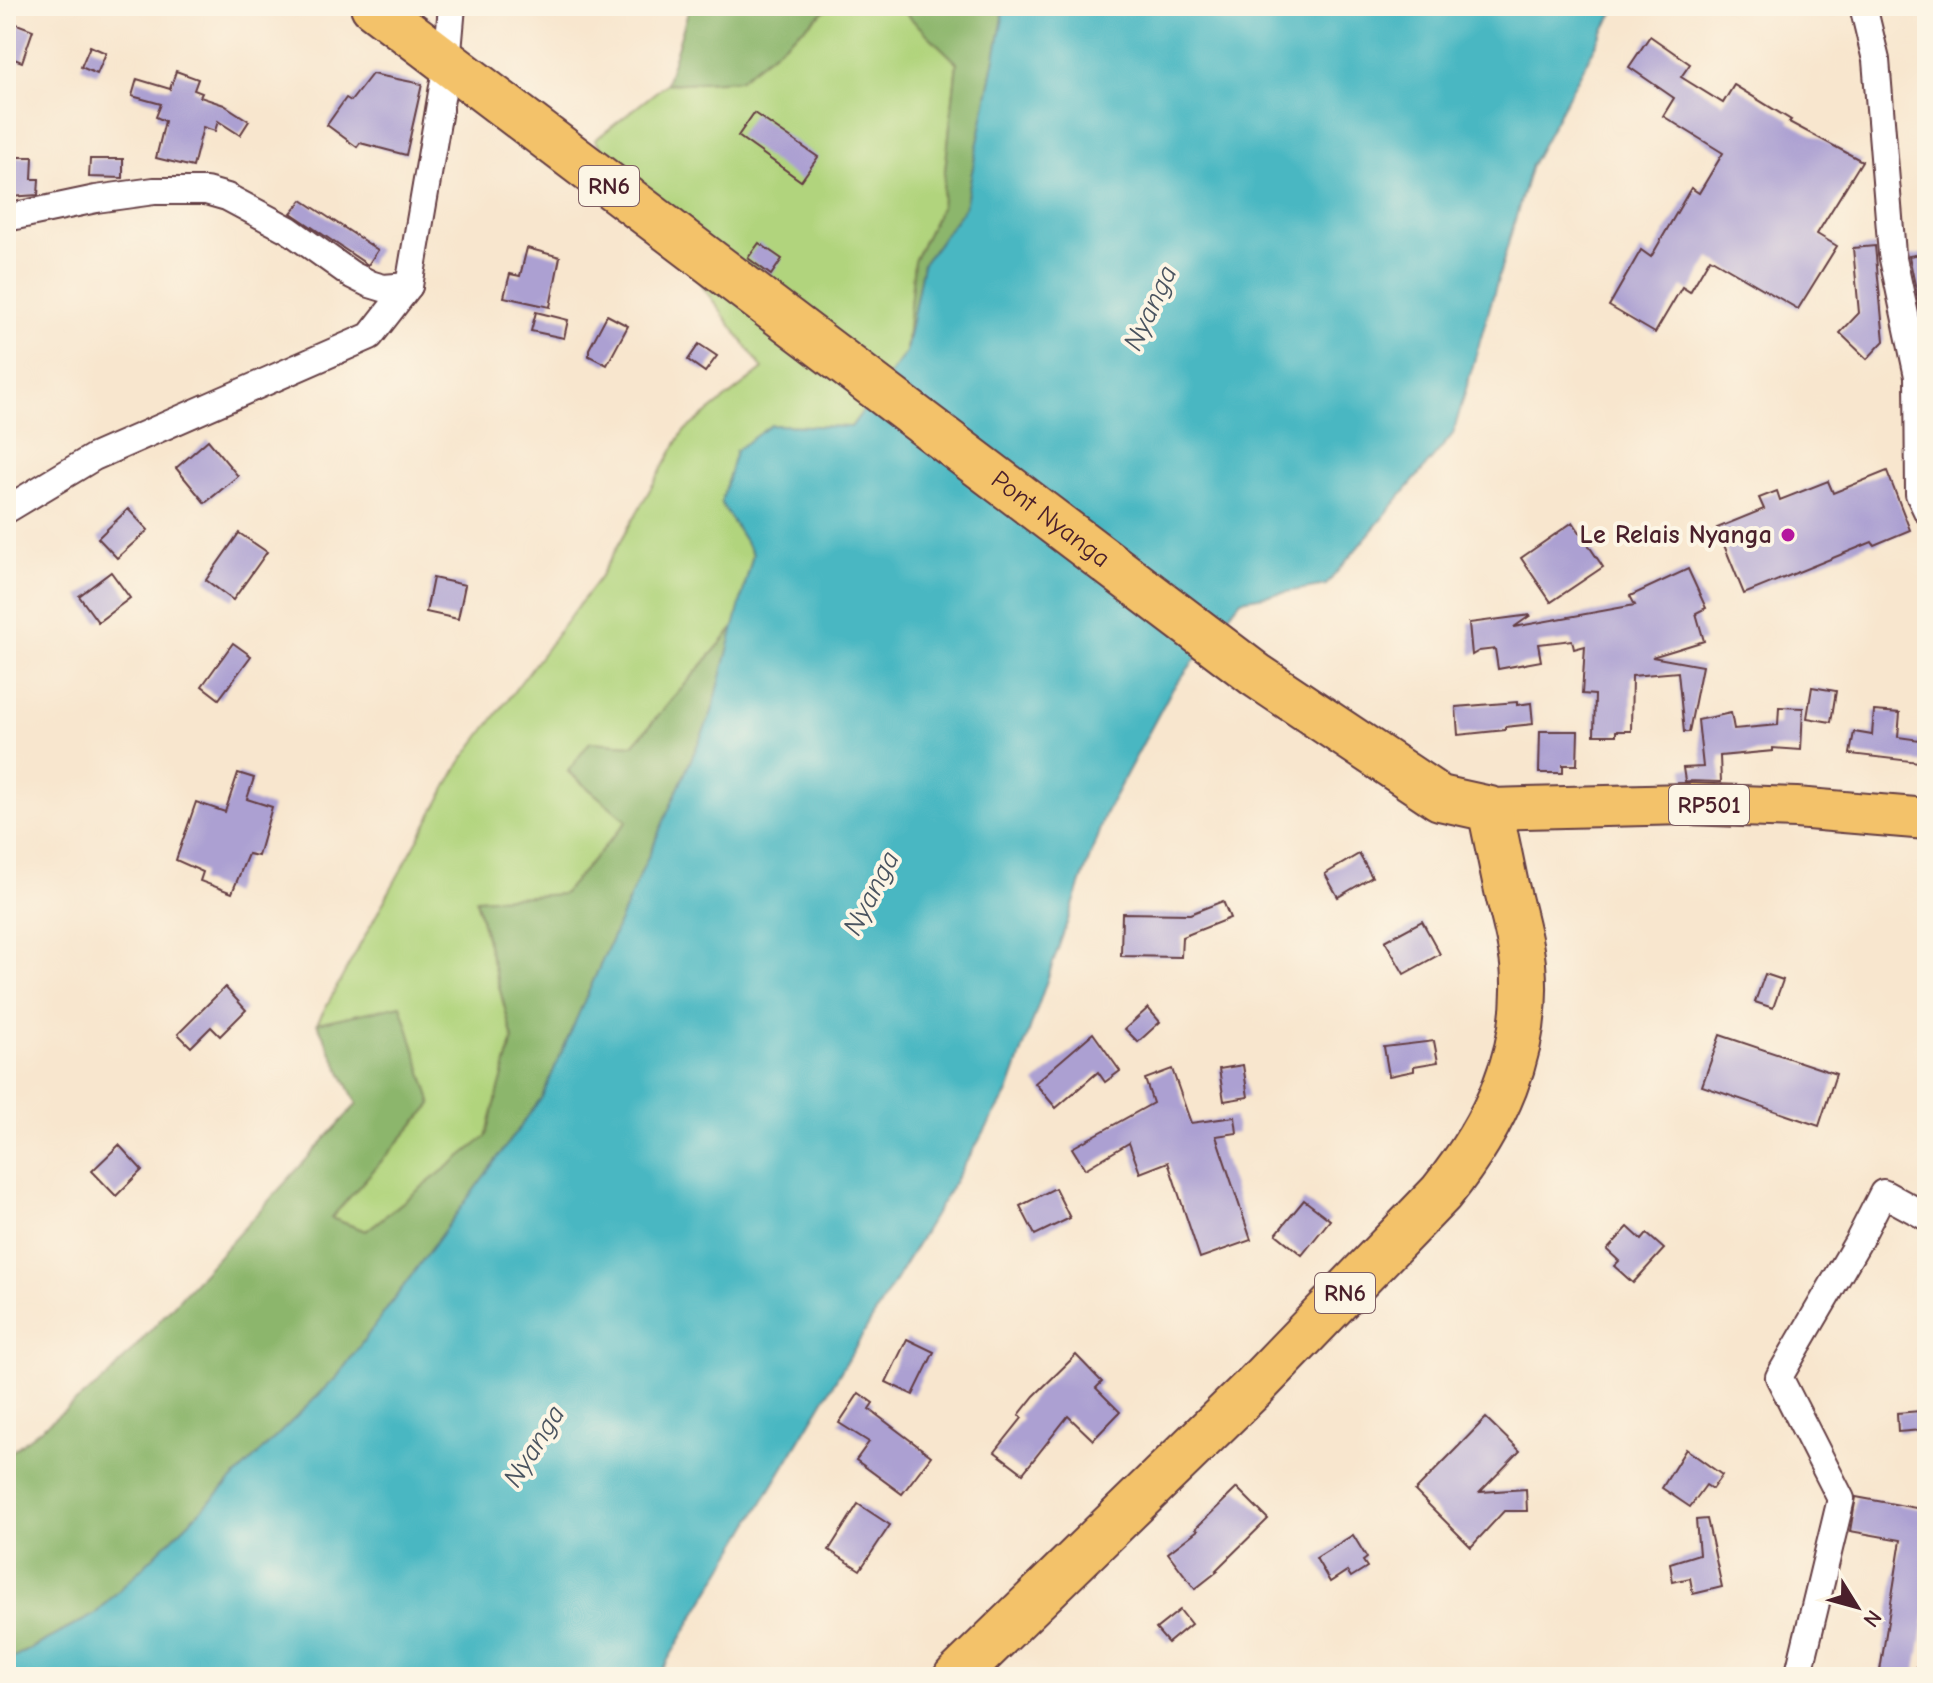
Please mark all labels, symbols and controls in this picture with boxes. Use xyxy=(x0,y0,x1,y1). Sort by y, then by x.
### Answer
road number: RN6 xyxy=(579,166,639,206)
water label: Nyanga xyxy=(1116,260,1184,356)
street label: Pont Nyanga xyxy=(985,465,1116,574)
place label: Le Relais Nyanga xyxy=(1580,520,1772,550)
marker: Le Relais Nyanga xyxy=(1779,526,1797,544)
road number: RP501 xyxy=(1669,785,1749,825)
water label: Nyanga xyxy=(836,846,906,940)
road number: RN6 xyxy=(1315,1273,1375,1313)
water label: Nyanga xyxy=(497,1399,571,1493)
north arrow xyxy=(1817,1567,1897,1647)
text: N xyxy=(1857,1605,1887,1632)

